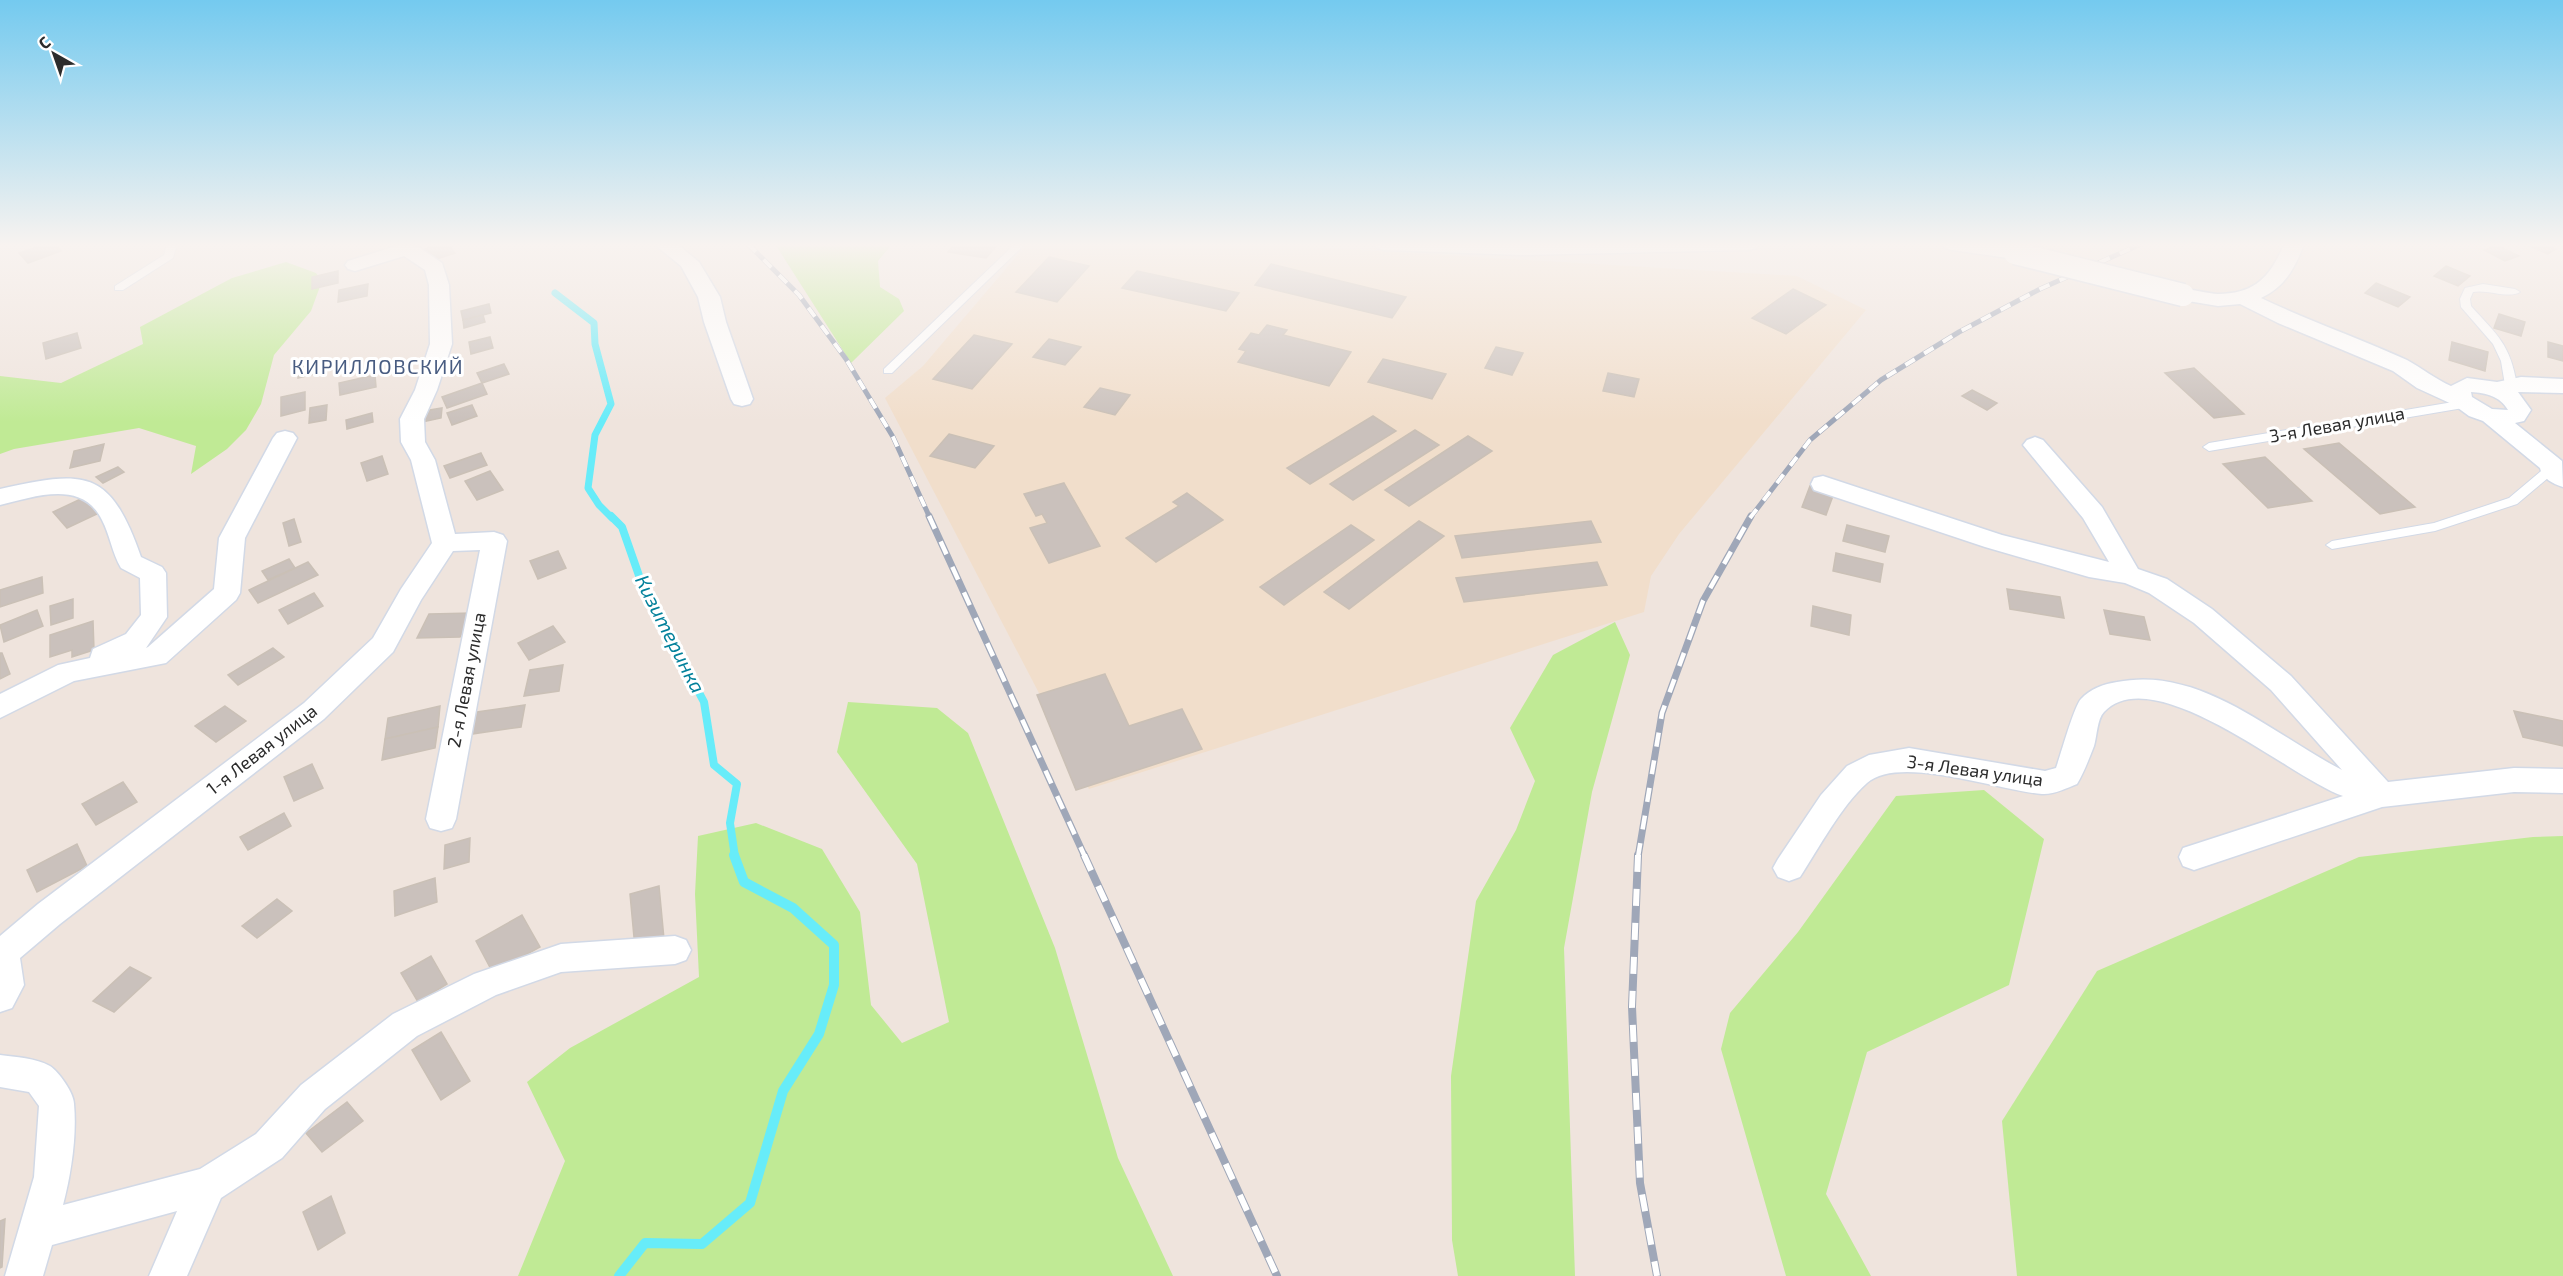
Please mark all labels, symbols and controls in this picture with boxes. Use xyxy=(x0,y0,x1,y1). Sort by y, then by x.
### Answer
north arrow xyxy=(24,24,84,84)
text: С xyxy=(34,32,54,52)
district label: КИРИЛЛОВСКИЙ xyxy=(292,354,464,378)
street label: 3-я Левая улица xyxy=(2267,401,2406,447)
water label: Кизитеринка xyxy=(631,570,711,697)
street label: 2-я Левая улица xyxy=(442,610,490,749)
street label: 1-я Левая улица xyxy=(202,699,321,799)
street label: 3-я Левая улица xyxy=(1906,750,2045,790)

